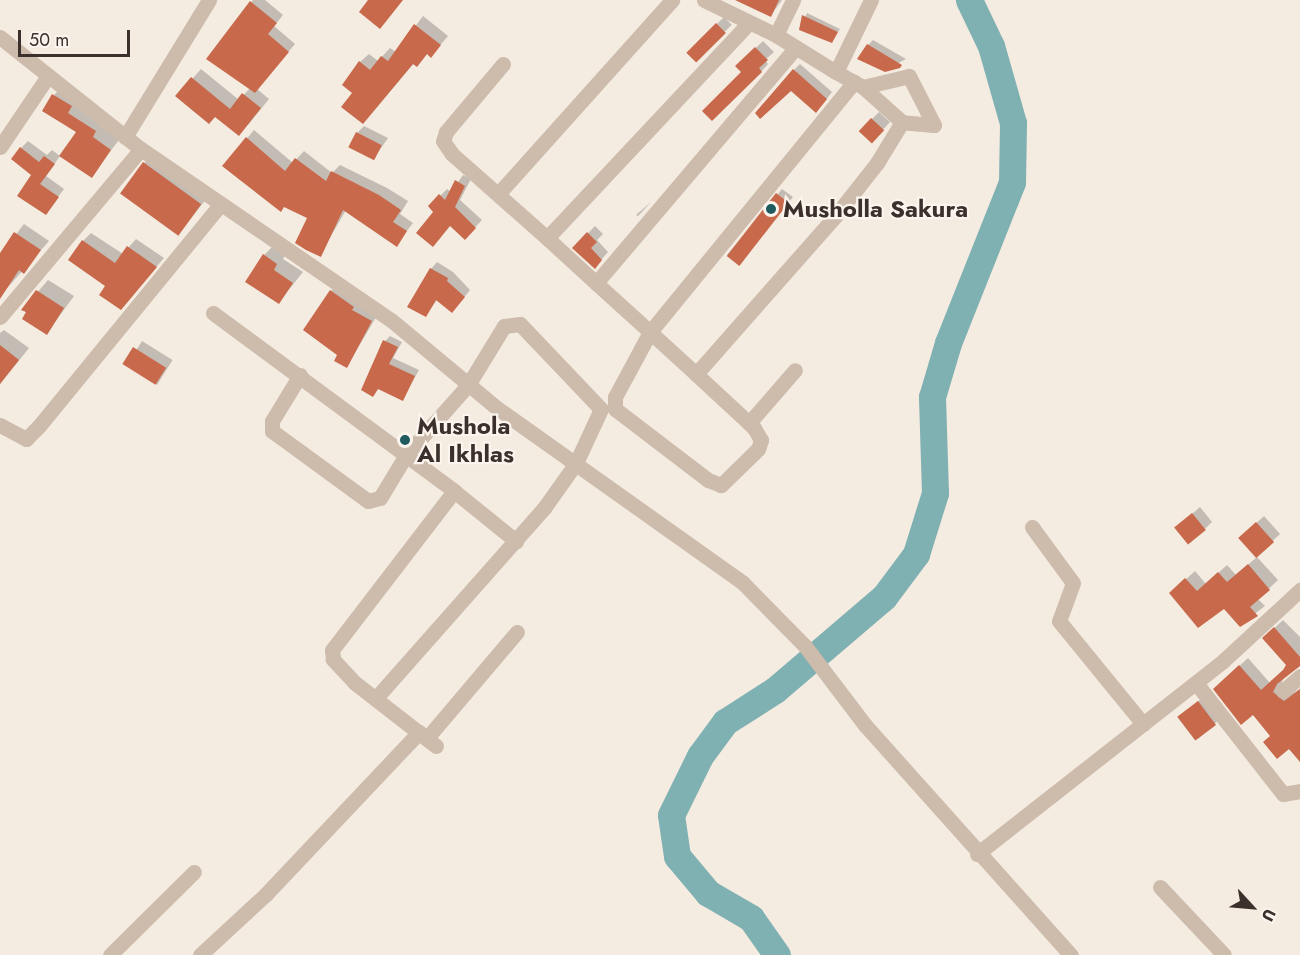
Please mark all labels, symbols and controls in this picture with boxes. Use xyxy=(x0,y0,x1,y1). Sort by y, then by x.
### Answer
scale bar xyxy=(21,18,134,56)
text: 50 m xyxy=(29,27,69,53)
place label: Musholla Sakura xyxy=(783,195,968,223)
marker: Musholla Sakura xyxy=(764,202,778,216)
place label: Mushola Al Ikhlas xyxy=(417,412,514,468)
marker: Mushola Al Ikhlas xyxy=(398,433,412,447)
north arrow xyxy=(1222,877,1282,937)
text: U xyxy=(1256,905,1281,925)

